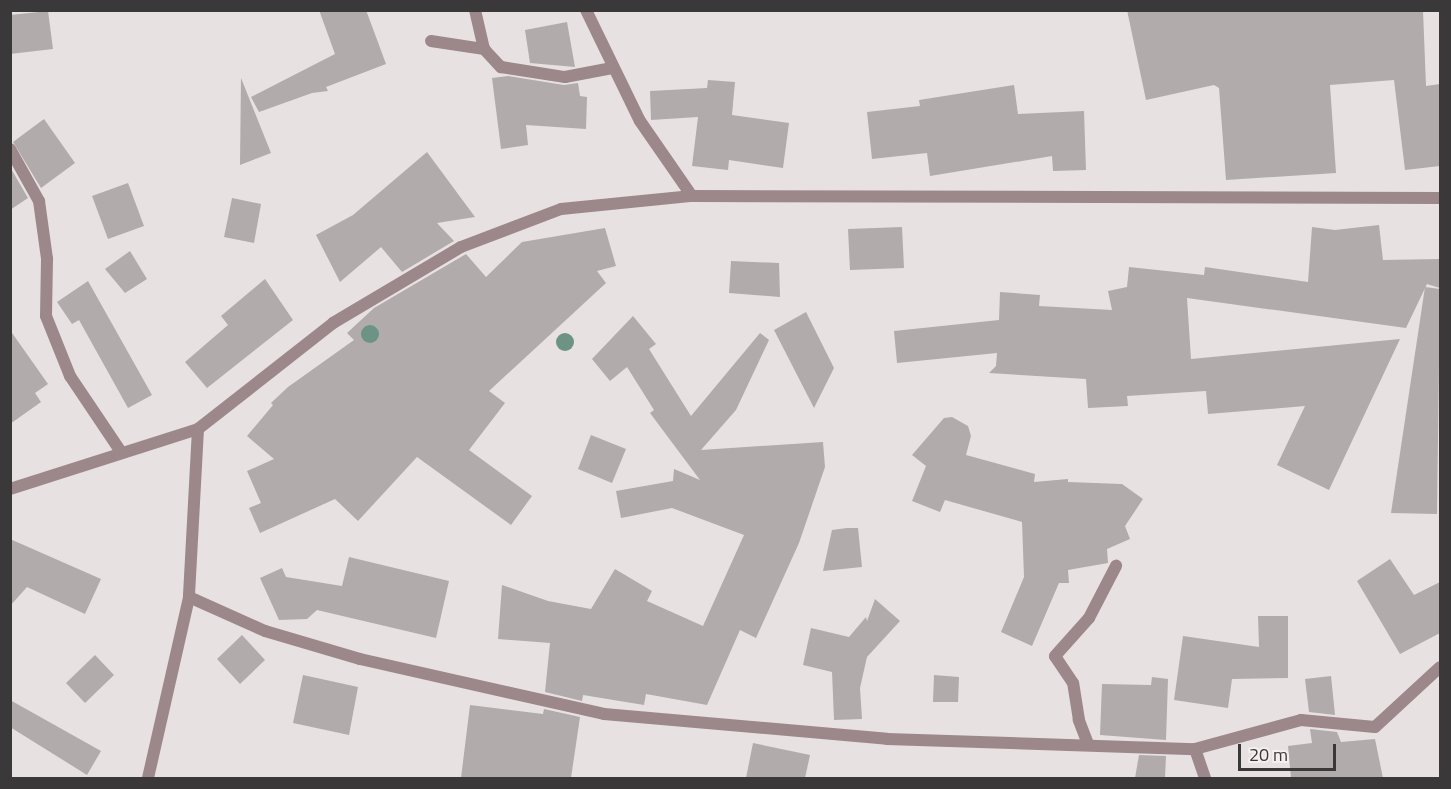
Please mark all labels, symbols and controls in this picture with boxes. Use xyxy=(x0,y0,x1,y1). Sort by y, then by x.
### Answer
scale bar xyxy=(1241,732,1338,770)
text: 20 m xyxy=(1249,741,1288,768)

